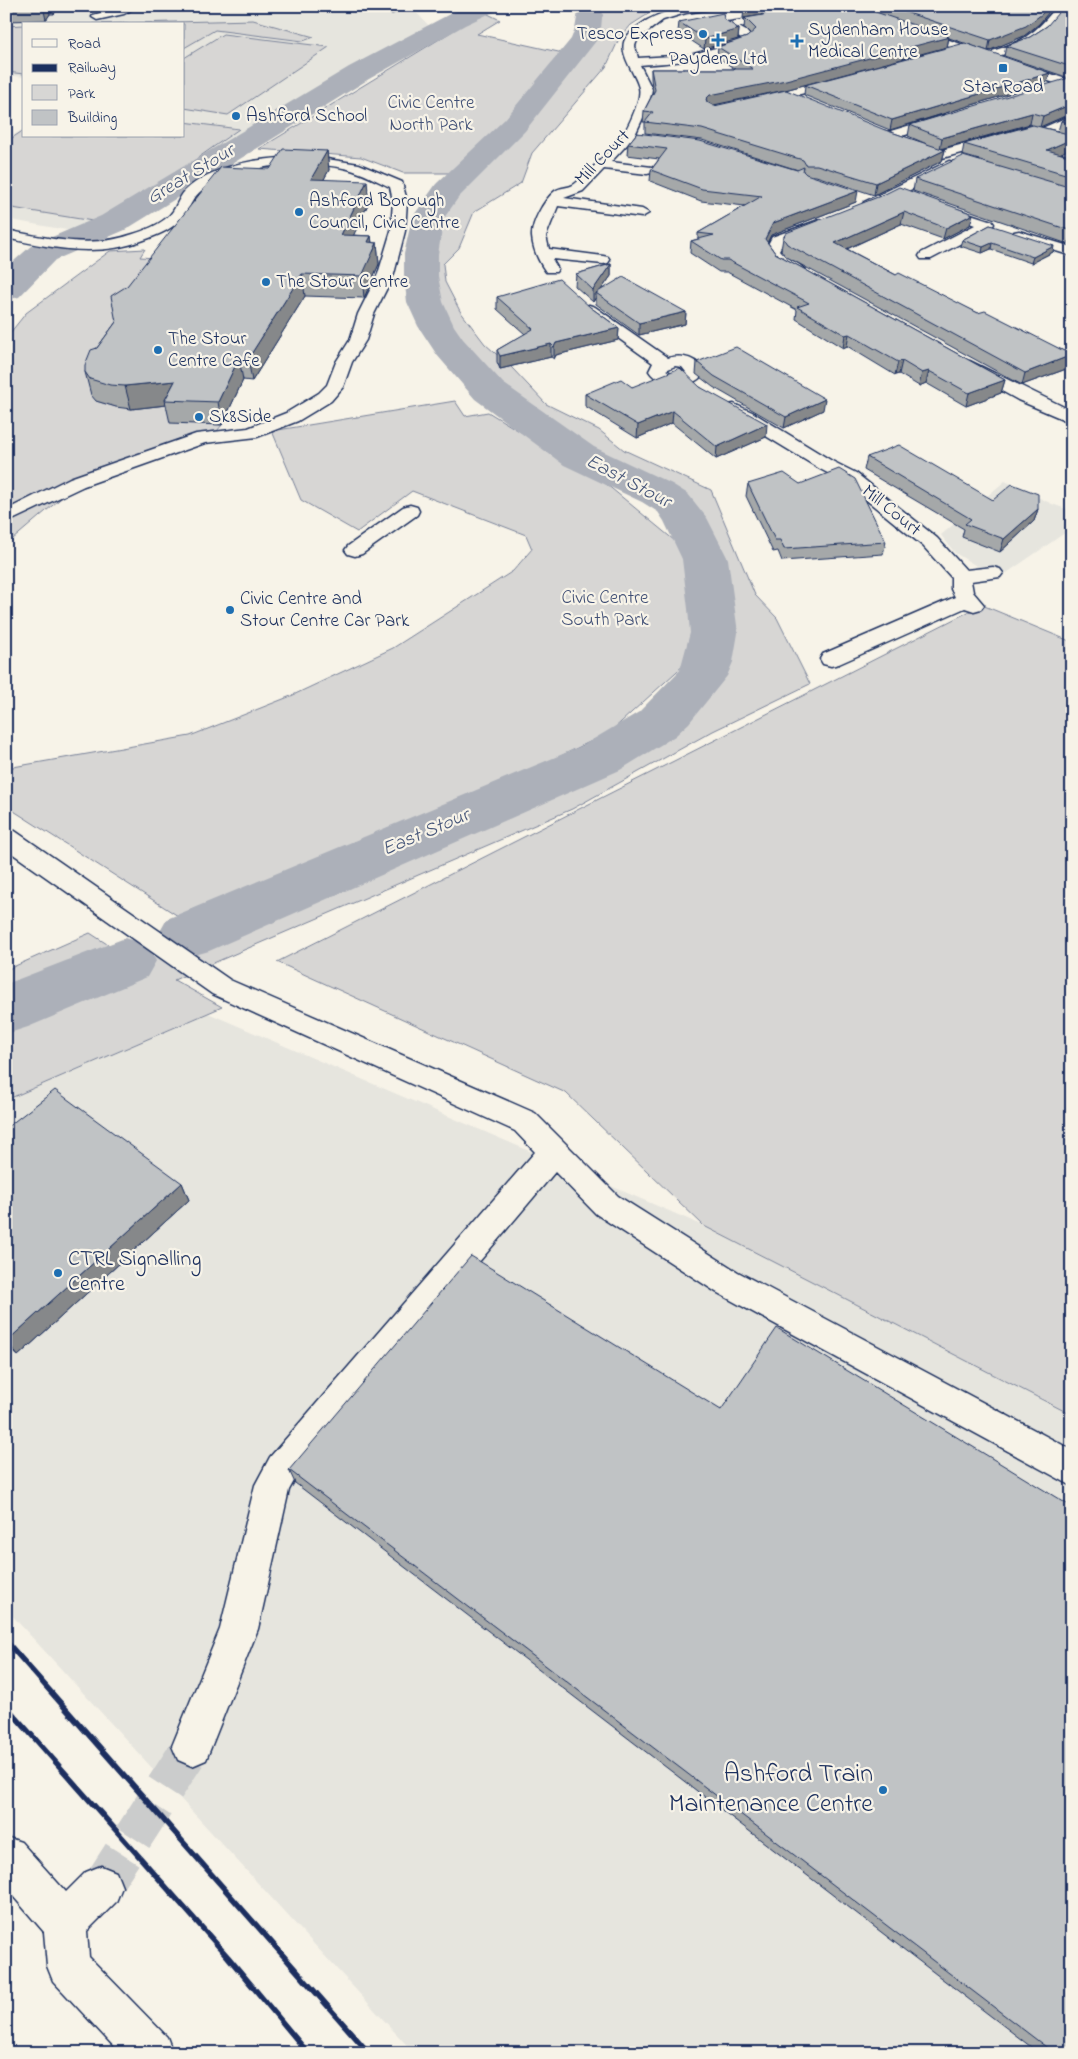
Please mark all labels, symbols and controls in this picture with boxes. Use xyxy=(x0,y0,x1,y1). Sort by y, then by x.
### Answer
place label: Sydenham House Medical Centre xyxy=(808,17,949,66)
place label: Tesco Express xyxy=(577,21,693,48)
legend xyxy=(22,22,185,138)
marker: Tesco Express xyxy=(697,28,709,40)
text: Road xyxy=(68,33,101,55)
marker: Paydens Ltd xyxy=(712,34,724,46)
marker: Sydenham House Medical Centre xyxy=(790,34,804,48)
place label: Paydens Ltd xyxy=(669,46,767,74)
text: Railway xyxy=(68,57,116,80)
marker: Star Road xyxy=(997,62,1009,74)
place label: Star Road xyxy=(963,74,1044,101)
text: Park xyxy=(68,83,96,105)
park label: Civic Centre North Park xyxy=(388,90,475,139)
place label: Ashford School xyxy=(246,103,367,130)
text: Building xyxy=(67,107,117,130)
marker: Ashford School xyxy=(230,110,242,122)
street label: Mill Court xyxy=(569,123,637,192)
water label: Great Stour xyxy=(142,136,243,213)
place label: Ashford Borough Council, Civic Centre xyxy=(309,188,460,237)
marker: Ashford Borough Council, Civic Centre xyxy=(293,206,305,218)
place label: The Stour Centre xyxy=(276,269,409,296)
marker: The Stour Centre xyxy=(260,276,272,288)
place label: The Stour Centre Cafe xyxy=(168,326,260,375)
marker: The Stour Centre Cafe xyxy=(152,344,164,356)
place label: Sk8Side xyxy=(209,404,272,431)
marker: Sk8Side xyxy=(193,411,205,423)
water label: East Stour xyxy=(580,448,678,518)
street label: Mill Court xyxy=(856,479,927,544)
park label: Civic Centre South Park xyxy=(561,585,649,634)
place label: Civic Centre and Stour Centre Car Park xyxy=(240,586,410,635)
marker: Civic Centre and Stour Centre Car Park xyxy=(224,604,236,616)
water label: East Stour xyxy=(378,801,477,864)
place label: CTRL Signalling Centre xyxy=(68,1244,201,1301)
marker: CTRL Signalling Centre xyxy=(52,1267,64,1279)
place label: Ashford Train Maintenance Centre xyxy=(669,1756,873,1824)
marker: Ashford Train Maintenance Centre xyxy=(877,1784,889,1796)

